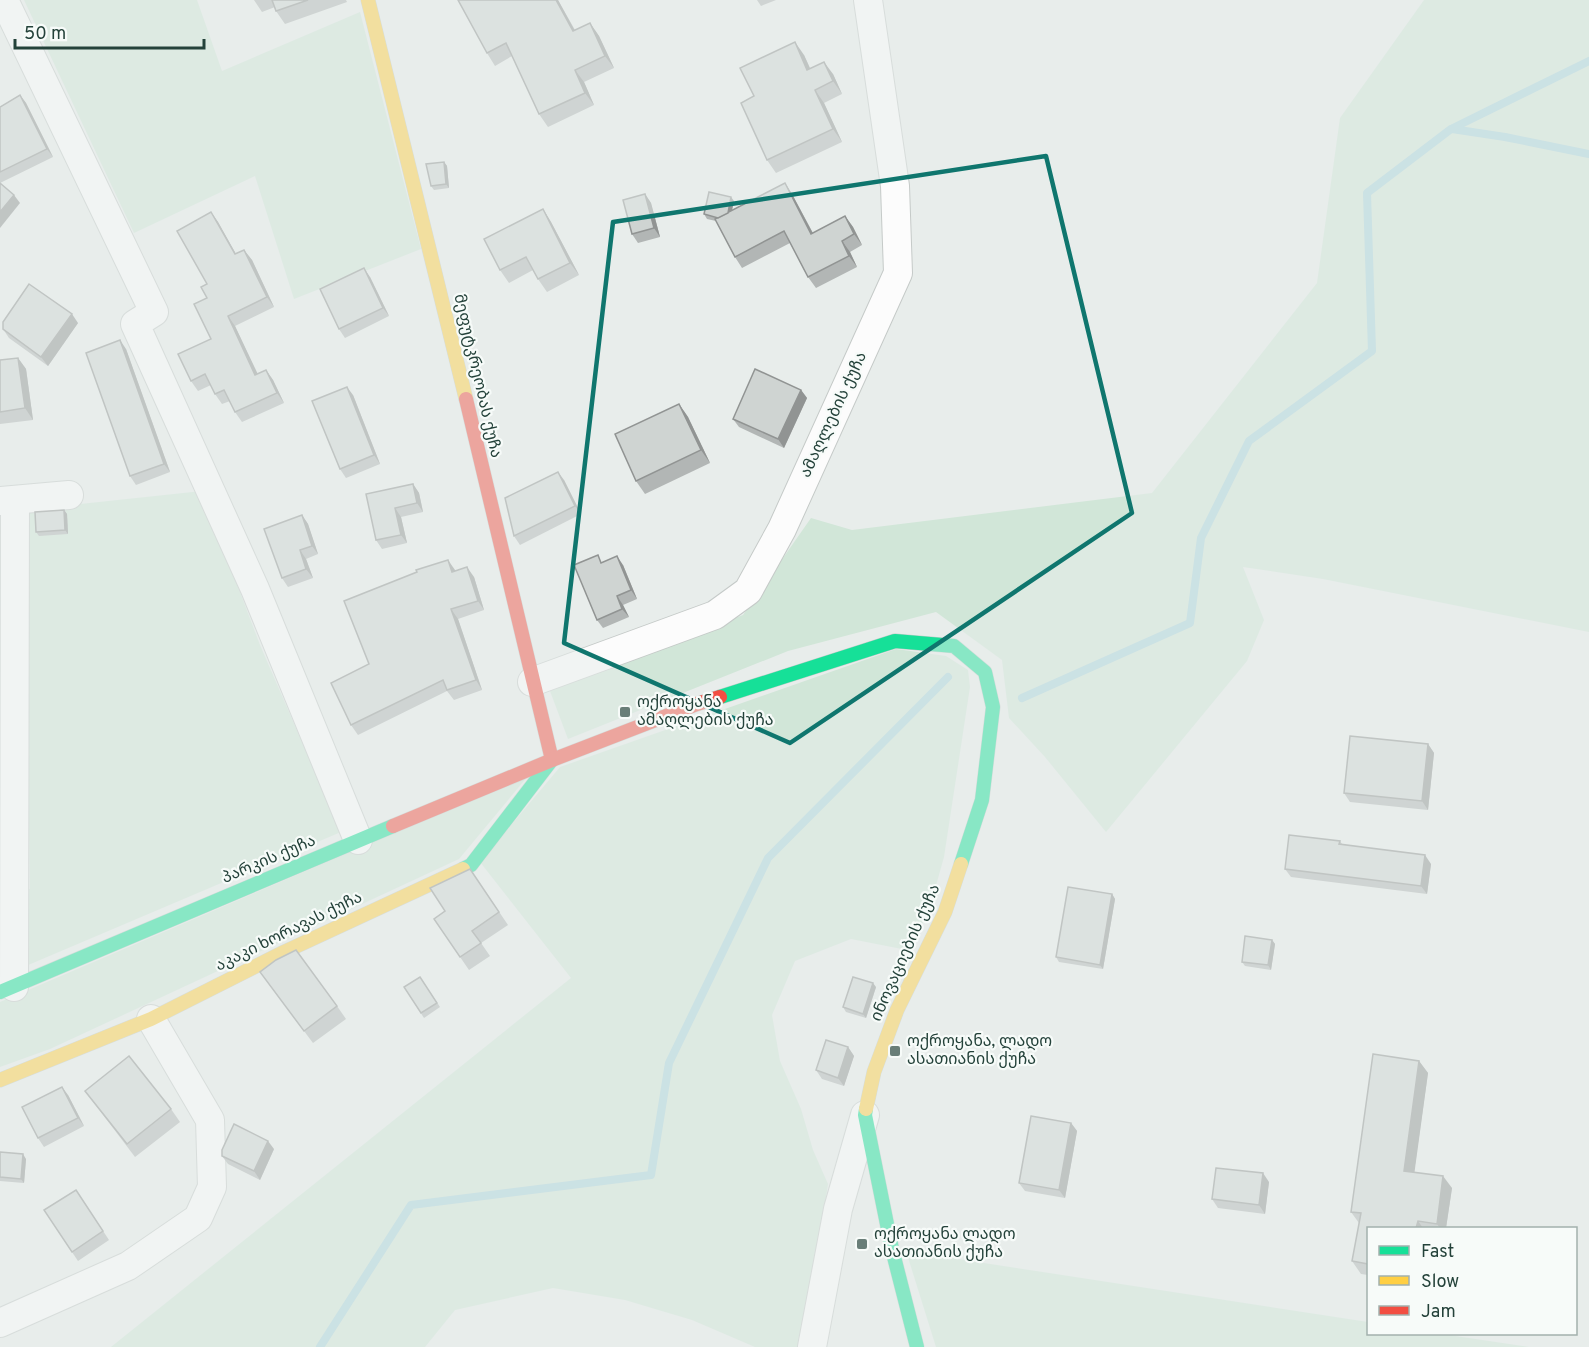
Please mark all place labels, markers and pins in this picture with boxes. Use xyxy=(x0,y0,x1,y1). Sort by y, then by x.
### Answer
place label: ოქროყანა ამაღლების ქუჩა xyxy=(637,693,773,731)
marker: ოქროყანა ამაღლების ქუჩა xyxy=(618,705,632,719)
place label: ოქროყანა, ლადო ასათიანის ქუჩა xyxy=(907,1032,1052,1070)
marker: ოქროყანა, ლადო ასათიანის ქუჩა xyxy=(888,1044,902,1058)
place label: ოქროყანა ლადო ასათიანის ქუჩა xyxy=(874,1225,1016,1263)
marker: ოქროყანა ლადო ასათიანის ქუჩა xyxy=(855,1237,869,1251)

